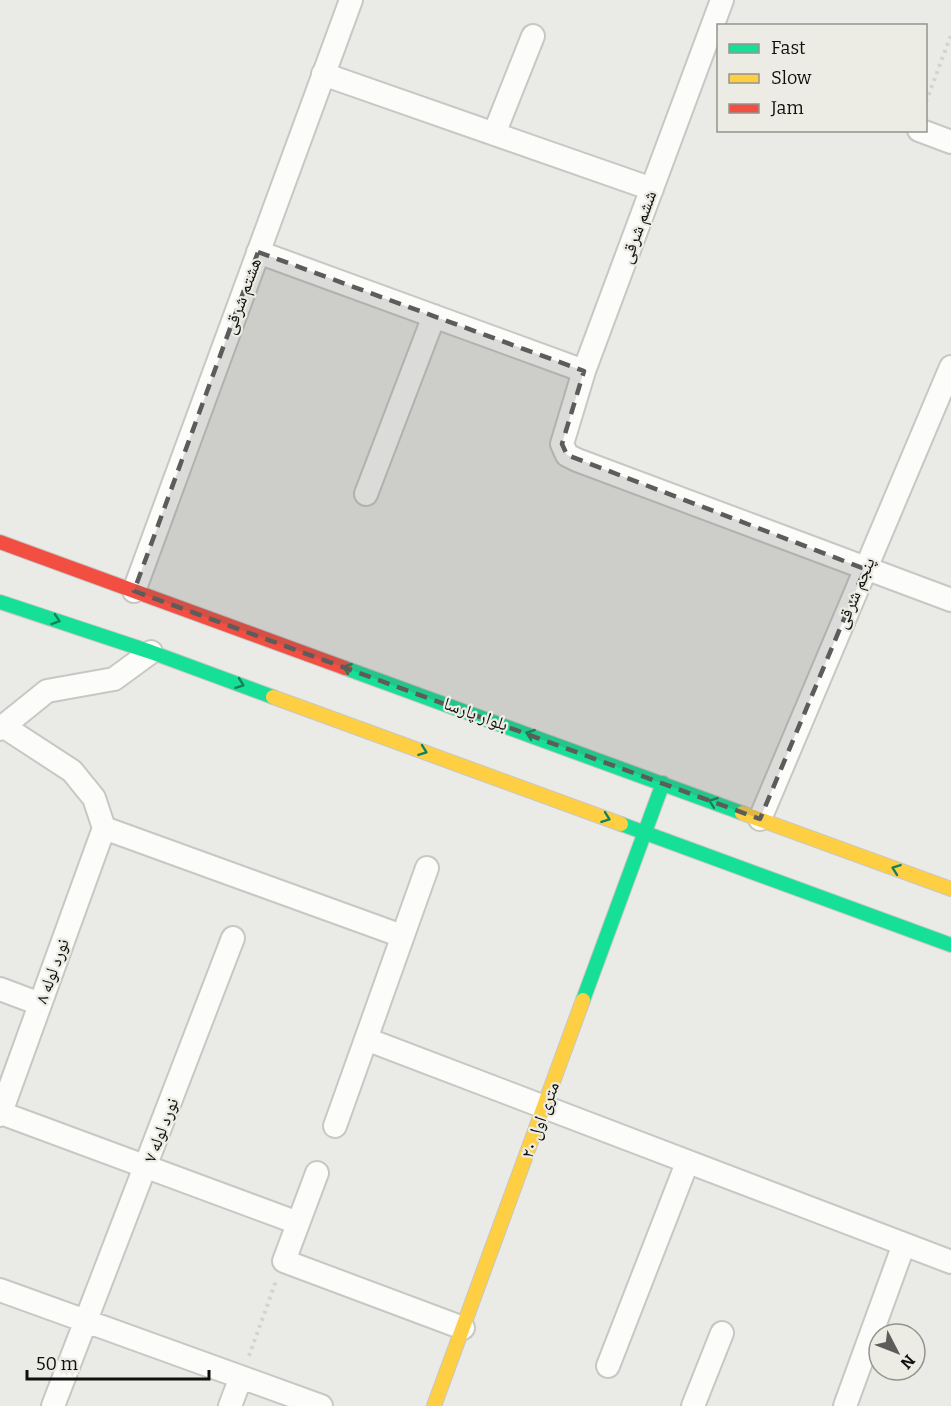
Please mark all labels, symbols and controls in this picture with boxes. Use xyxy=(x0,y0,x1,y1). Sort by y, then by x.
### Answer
legend xyxy=(717,24,927,132)
text: Fast xyxy=(771,37,806,59)
text: Slow xyxy=(771,67,812,89)
text: Jam xyxy=(770,97,804,119)
street label: ششم شرقی xyxy=(615,188,662,267)
street label: هشتم شرقی xyxy=(218,255,267,338)
street label: پنجم شرقی xyxy=(830,554,881,632)
one-way arrow xyxy=(50,613,61,625)
one-way arrow xyxy=(342,662,353,675)
one-way arrow xyxy=(234,677,245,690)
street label: بلوار پارسا xyxy=(441,692,511,736)
one-way arrow xyxy=(525,729,536,741)
one-way arrow xyxy=(417,744,428,756)
one-way arrow xyxy=(708,796,719,809)
one-way arrow xyxy=(600,811,611,824)
one-way arrow xyxy=(891,863,902,876)
street label: ۸ نورد لوله xyxy=(30,936,74,1006)
street label: ۲۰ متری اول xyxy=(516,1079,564,1161)
street label: ۷ نورد لوله xyxy=(139,1095,183,1165)
north arrow xyxy=(867,1322,927,1382)
scale bar xyxy=(27,1343,208,1381)
text: N xyxy=(897,1351,919,1373)
text: 50 m xyxy=(36,1353,78,1375)

